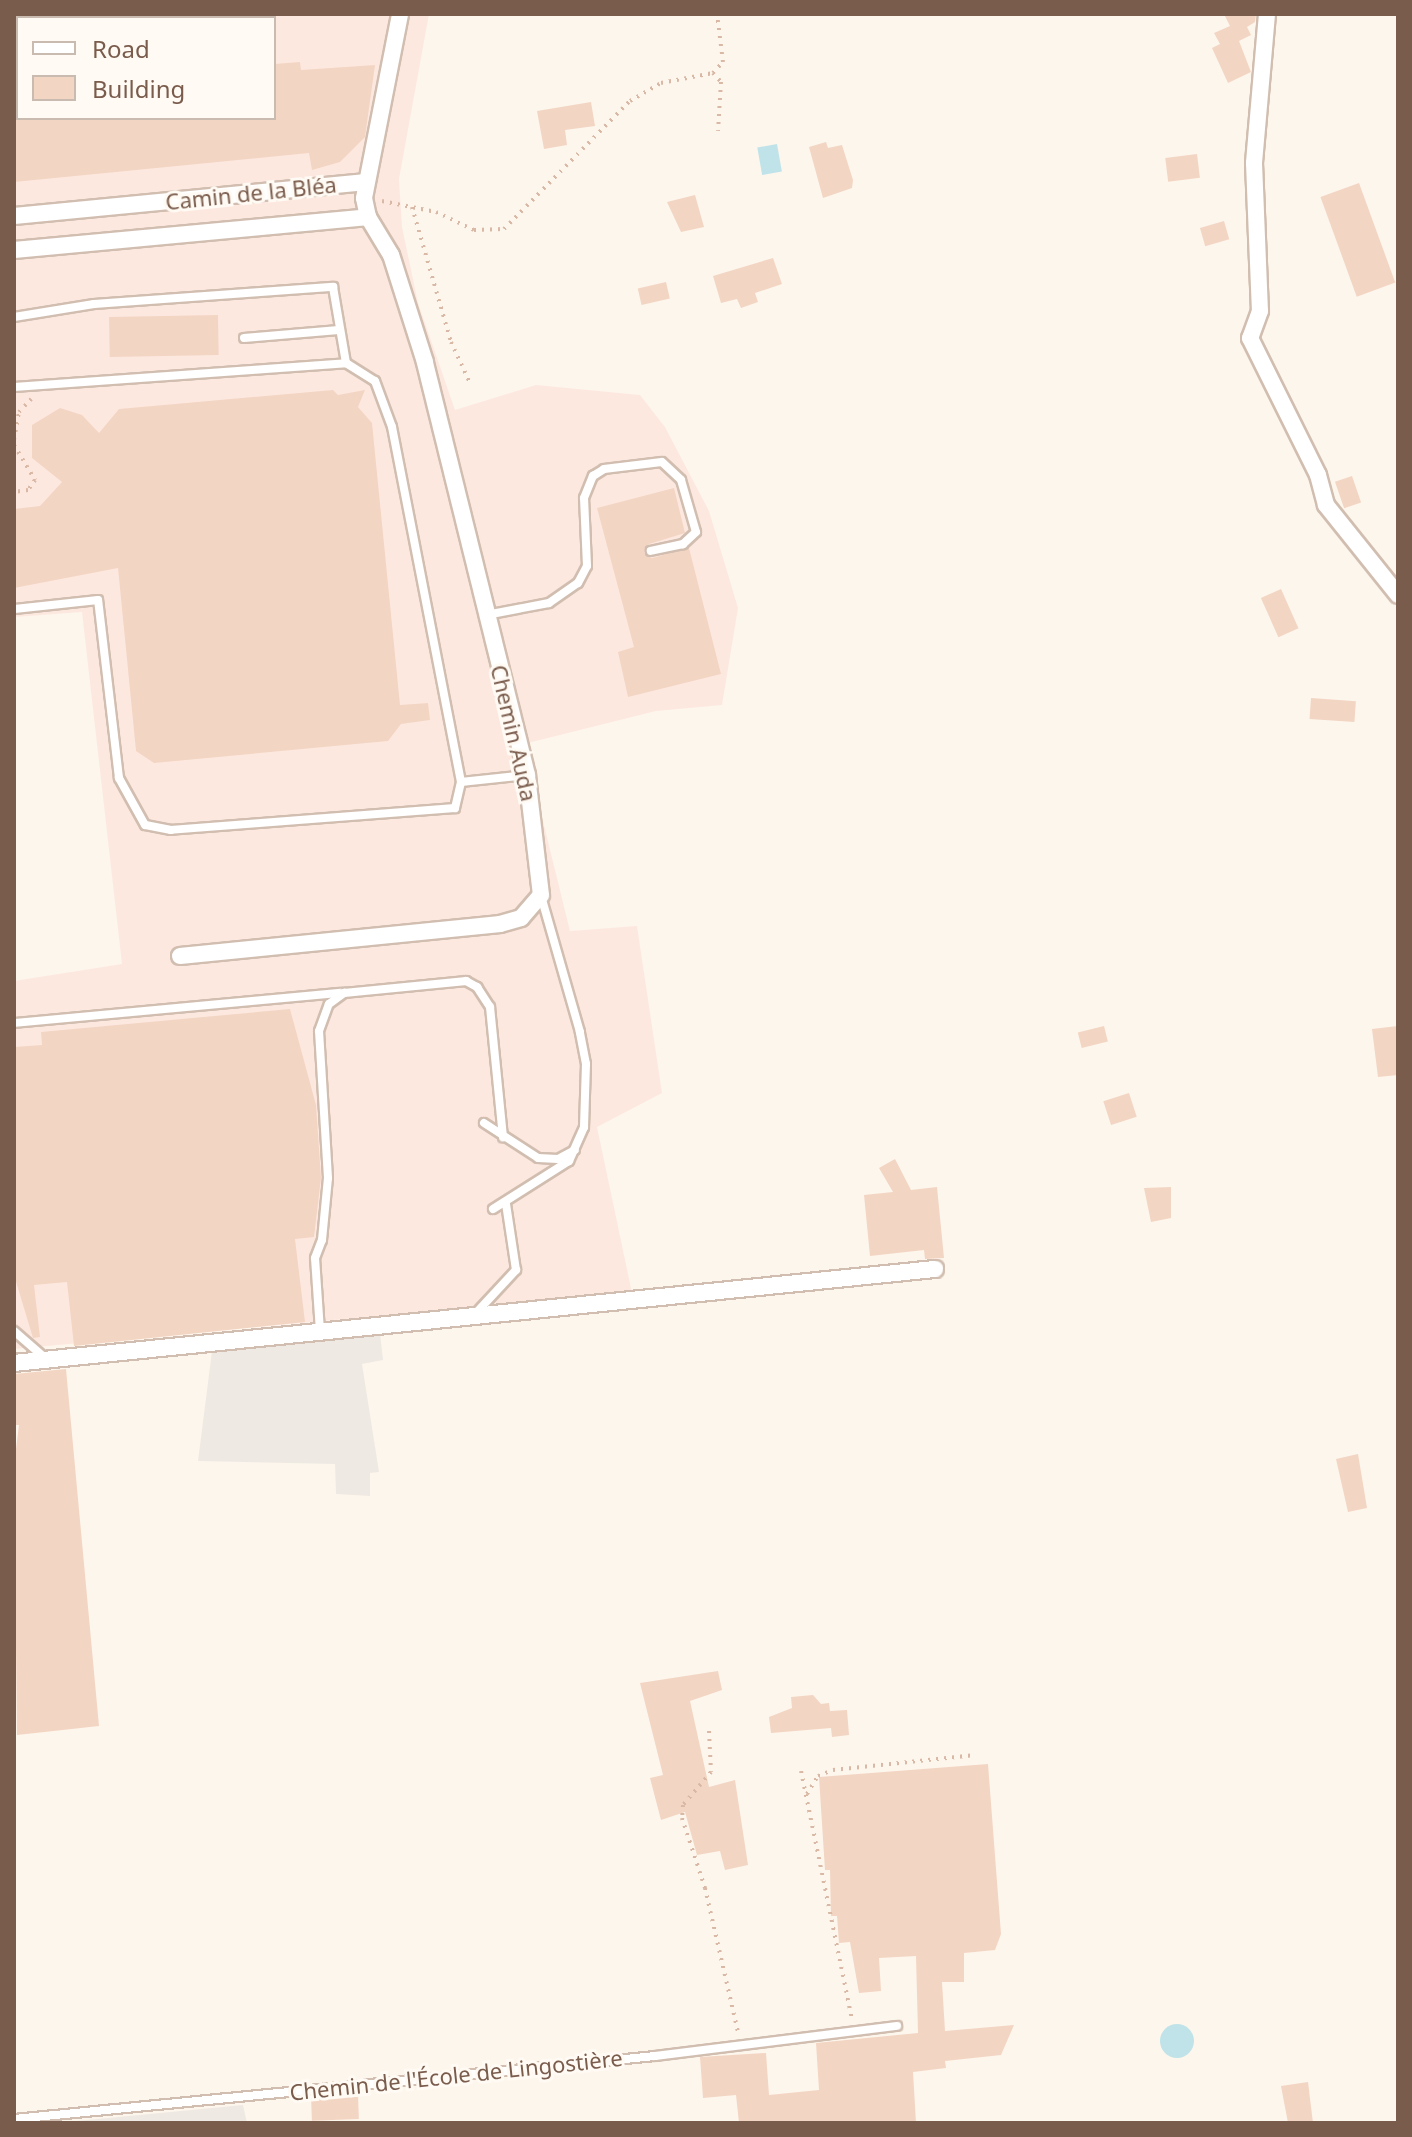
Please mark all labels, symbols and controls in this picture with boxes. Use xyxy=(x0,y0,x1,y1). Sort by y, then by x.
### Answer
legend xyxy=(16,16,276,120)
text: Road xyxy=(92,32,150,65)
text: Building xyxy=(92,72,185,105)
street label: Camin de la Bléa xyxy=(164,171,338,215)
street label: Chemin Auda xyxy=(486,662,542,804)
street label: Chemin de l'École de Lingostière xyxy=(288,2044,624,2106)

